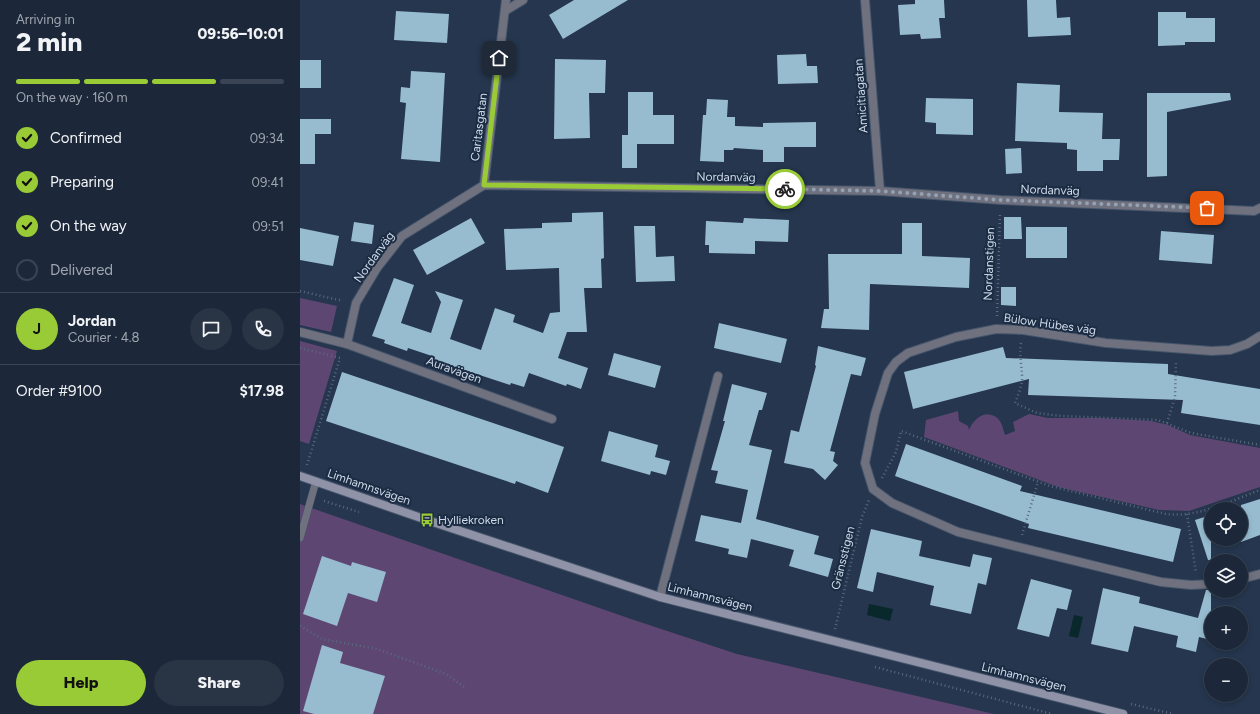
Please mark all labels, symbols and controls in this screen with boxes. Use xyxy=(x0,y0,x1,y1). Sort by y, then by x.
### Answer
text: Arriving in xyxy=(16,12,75,27)
text: 09:56–10:01 xyxy=(198,25,284,43)
text: 2 min xyxy=(16,26,82,58)
pin xyxy=(482,41,516,75)
icon: home xyxy=(488,47,510,69)
street label: Amicitiagatan xyxy=(851,58,871,134)
text: On the way · 160 m xyxy=(16,90,128,105)
street label: Caritasgatan xyxy=(468,92,490,162)
icon: check xyxy=(16,127,38,149)
text: Confirmed xyxy=(50,129,122,147)
text: 09:34 xyxy=(250,131,284,146)
street label: Nordanväg xyxy=(696,169,756,185)
courier xyxy=(765,169,805,209)
icon: check xyxy=(16,171,38,193)
text: Preparing xyxy=(50,173,114,191)
text: 09:41 xyxy=(252,175,284,190)
icon: bike xyxy=(774,178,796,200)
street label: Nordanväg xyxy=(1020,182,1080,198)
pin xyxy=(1190,191,1224,225)
icon: bag xyxy=(1196,197,1218,219)
icon: check xyxy=(16,215,38,237)
text: On the way xyxy=(50,217,127,235)
text: 09:51 xyxy=(252,219,284,234)
street label: Nordanstigen xyxy=(981,227,997,301)
street label: Nordanväg xyxy=(351,229,397,285)
text: Delivered xyxy=(50,261,113,279)
button: chat xyxy=(190,308,232,350)
button: phone xyxy=(242,308,284,350)
street label: Bülow Hübes väg xyxy=(1003,311,1097,337)
text: Jordan xyxy=(68,312,116,330)
text: J xyxy=(33,320,41,338)
text: Courier · 4.8 xyxy=(68,330,140,345)
street label: Auravägen xyxy=(425,354,484,387)
text: Order #9100 xyxy=(16,382,102,400)
text: $17.98 xyxy=(239,382,284,400)
street label: Limhamnsvägen xyxy=(325,466,413,508)
map controls xyxy=(1204,502,1248,702)
button: locate xyxy=(1204,502,1248,546)
bus stop icon: Hylliekroken xyxy=(419,512,435,528)
place label: Hylliekroken xyxy=(438,513,504,527)
street label: Gränsstigen xyxy=(828,525,858,591)
button: layers xyxy=(1204,554,1248,598)
street label: Limhamnsvägen xyxy=(666,580,754,614)
button: + xyxy=(1204,606,1248,650)
button: − xyxy=(1204,658,1248,702)
button: Help xyxy=(16,660,146,706)
button: Share xyxy=(154,660,284,706)
street label: Limhamnsvägen xyxy=(980,660,1068,694)

